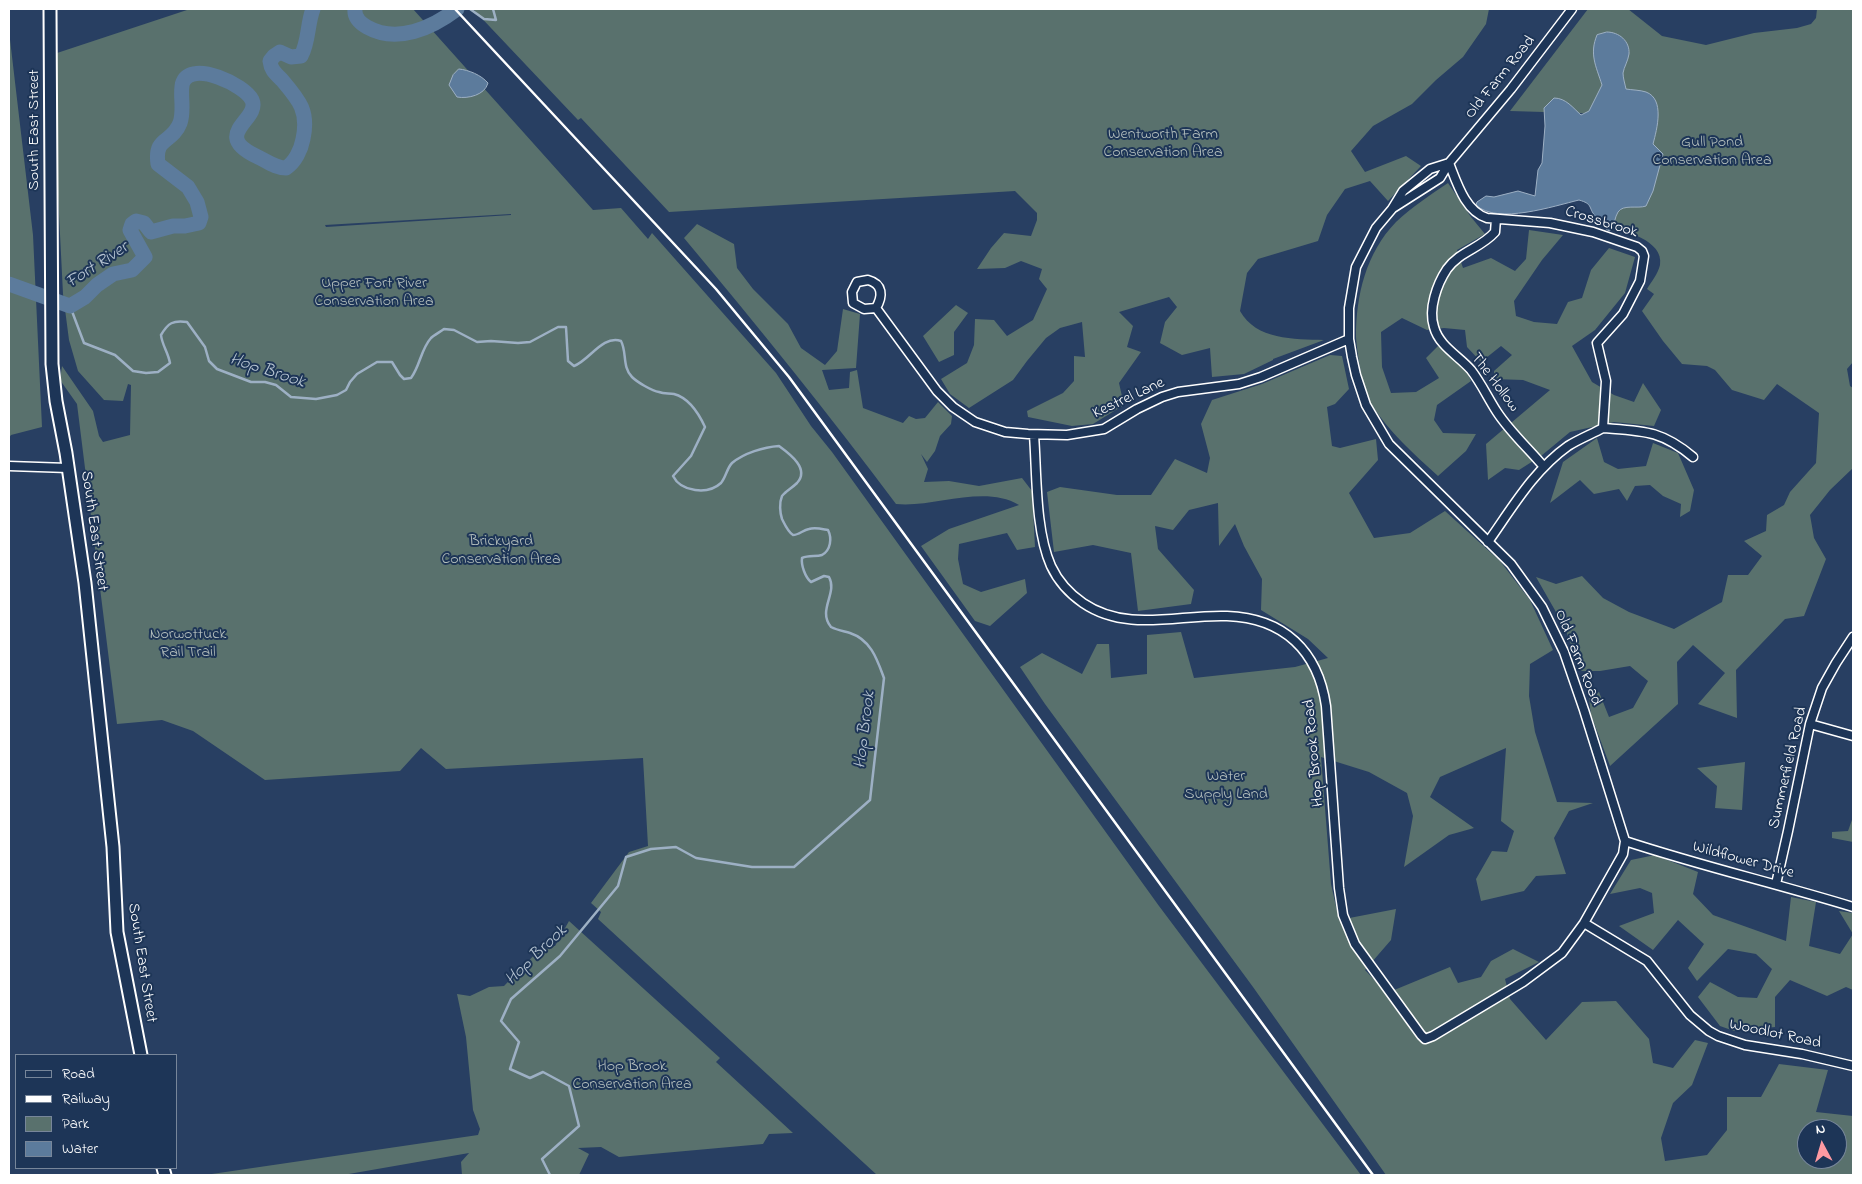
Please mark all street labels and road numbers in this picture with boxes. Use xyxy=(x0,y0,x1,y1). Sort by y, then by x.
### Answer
street label: Old Farm Road xyxy=(1462,33,1540,123)
street label: South East Street xyxy=(25,70,45,190)
street label: Crossbrook xyxy=(1562,203,1640,243)
street label: The Hollow xyxy=(1465,350,1523,416)
street label: Kestrel Lane xyxy=(1090,374,1168,424)
street label: South East Street xyxy=(75,470,111,592)
street label: Old Farm Road xyxy=(1549,607,1605,709)
street label: Hop Brook Road xyxy=(1301,698,1329,808)
street label: Summerfield Road xyxy=(1766,705,1812,831)
street label: Wildflower Drive xyxy=(1690,838,1796,884)
street label: South East Street xyxy=(122,902,160,1024)
street label: Woodlot Road xyxy=(1727,1016,1823,1054)

